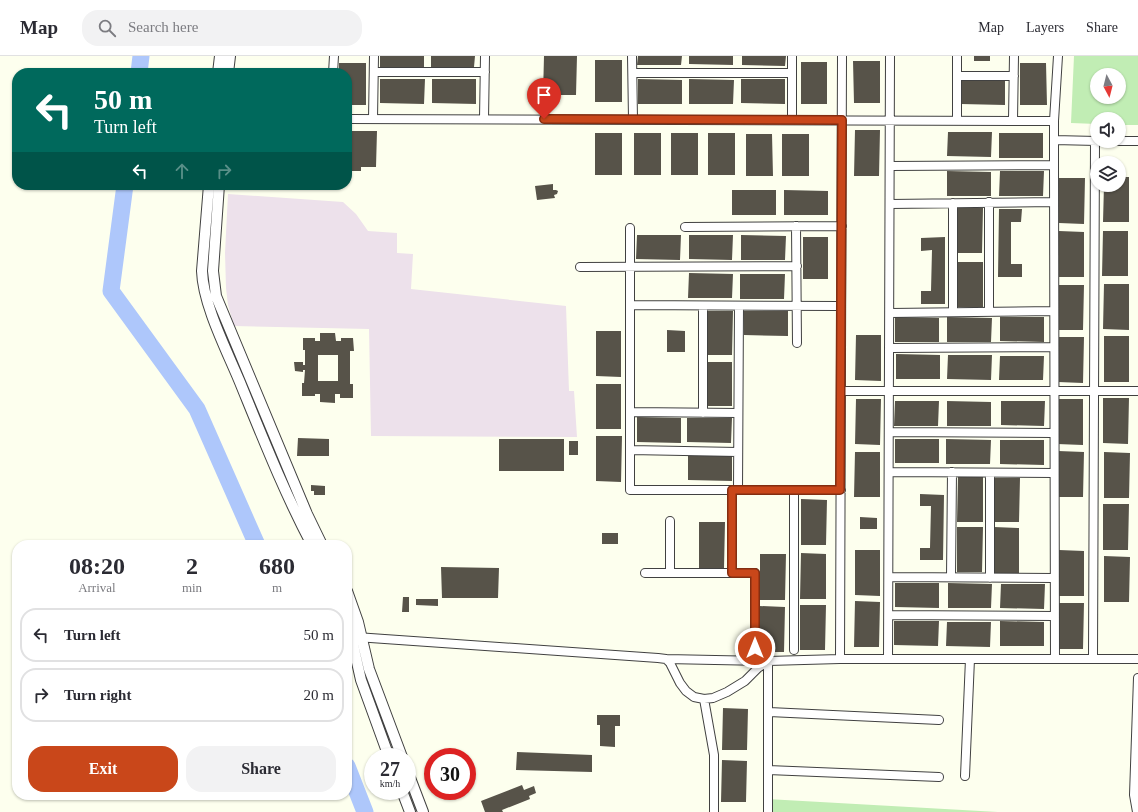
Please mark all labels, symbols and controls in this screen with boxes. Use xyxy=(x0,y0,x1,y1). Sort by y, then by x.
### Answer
search box xyxy=(82,10,362,46)
text: Map xyxy=(20,17,58,38)
icon: search xyxy=(96,17,118,39)
text: Search here xyxy=(128,19,198,35)
text: Map xyxy=(978,20,1004,35)
text: Layers xyxy=(1026,20,1064,35)
text: Share xyxy=(1086,20,1118,35)
north arrow xyxy=(1090,68,1126,104)
map controls xyxy=(1090,68,1126,192)
pin xyxy=(527,78,561,119)
icon: left xyxy=(28,84,80,136)
text: 50 m xyxy=(94,84,152,115)
icon: arrive xyxy=(533,84,555,106)
button: sound xyxy=(1090,112,1126,148)
text: Turn left xyxy=(94,117,157,137)
button: layers xyxy=(1090,156,1126,192)
icon: left xyxy=(129,160,151,182)
icon: ahead xyxy=(171,160,193,182)
icon: right xyxy=(213,160,235,182)
text: 08:20 xyxy=(69,553,125,579)
text: 2 xyxy=(186,553,198,579)
text: 680 xyxy=(259,553,295,579)
text: Arrival xyxy=(78,580,116,595)
text: min xyxy=(182,580,202,595)
text: m xyxy=(272,580,282,595)
icon: left xyxy=(30,624,52,646)
text: Turn left xyxy=(64,627,121,643)
text: 50 m xyxy=(304,627,334,643)
position arrow xyxy=(734,627,776,669)
icon: right xyxy=(30,684,52,706)
text: Turn right xyxy=(64,687,131,703)
text: 20 m xyxy=(304,687,334,703)
button: Exit xyxy=(28,746,178,792)
button: Share xyxy=(186,746,336,792)
speed limit sign: 30 xyxy=(424,748,476,800)
text: 27 xyxy=(380,758,400,780)
text: km/h xyxy=(380,778,400,789)

